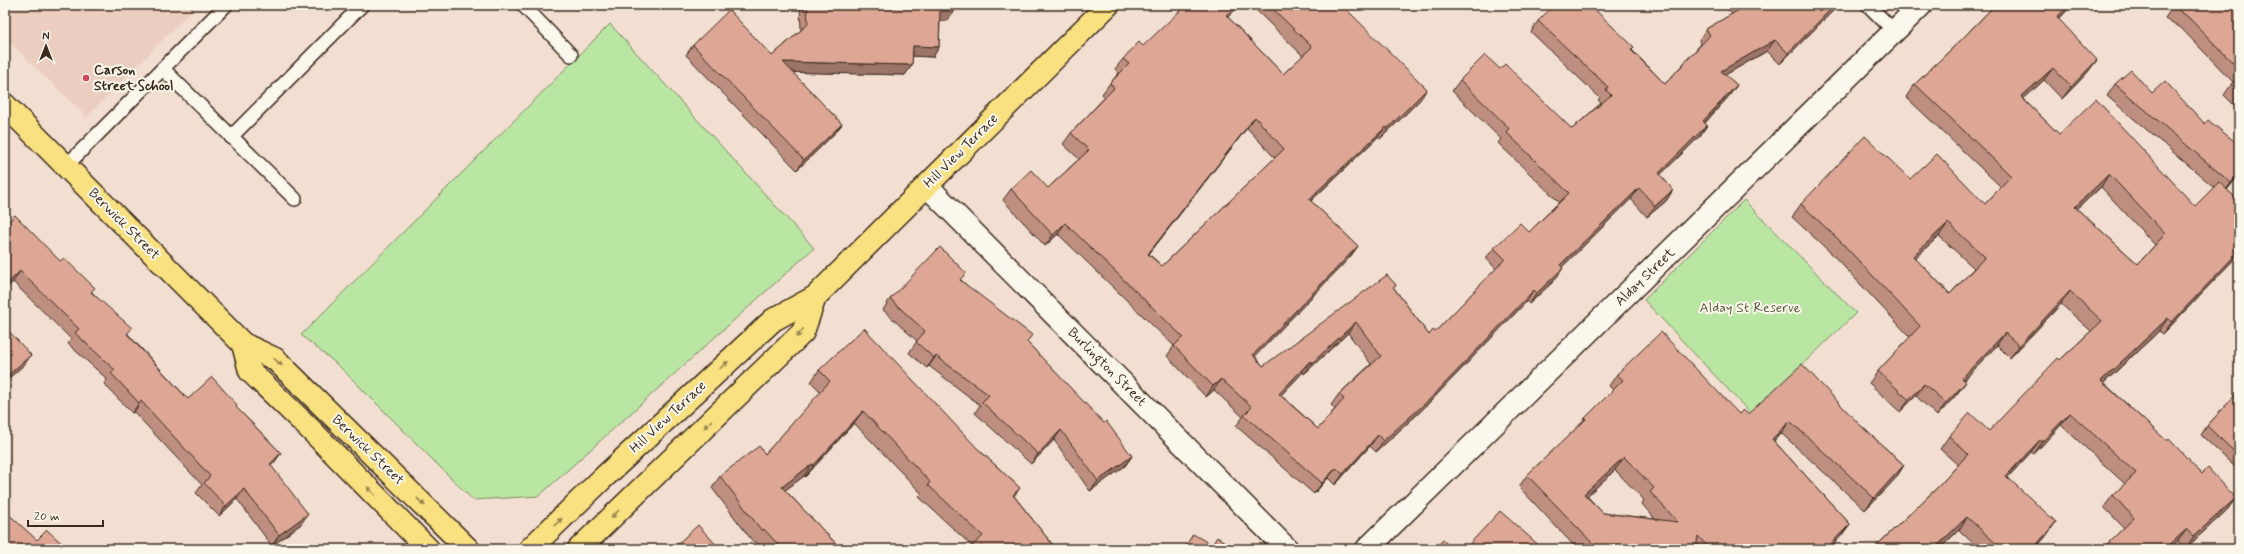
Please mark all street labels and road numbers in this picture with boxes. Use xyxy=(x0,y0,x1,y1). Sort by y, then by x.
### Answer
street label: Hill View Terrace xyxy=(920,110,1002,192)
street label: Berwick Street xyxy=(84,184,164,264)
street label: Alday Street xyxy=(1611,243,1679,310)
street label: Burlington Street xyxy=(1062,324,1150,412)
street label: Hill View Terrace xyxy=(626,377,710,457)
street label: Berwick Street xyxy=(328,411,408,489)

